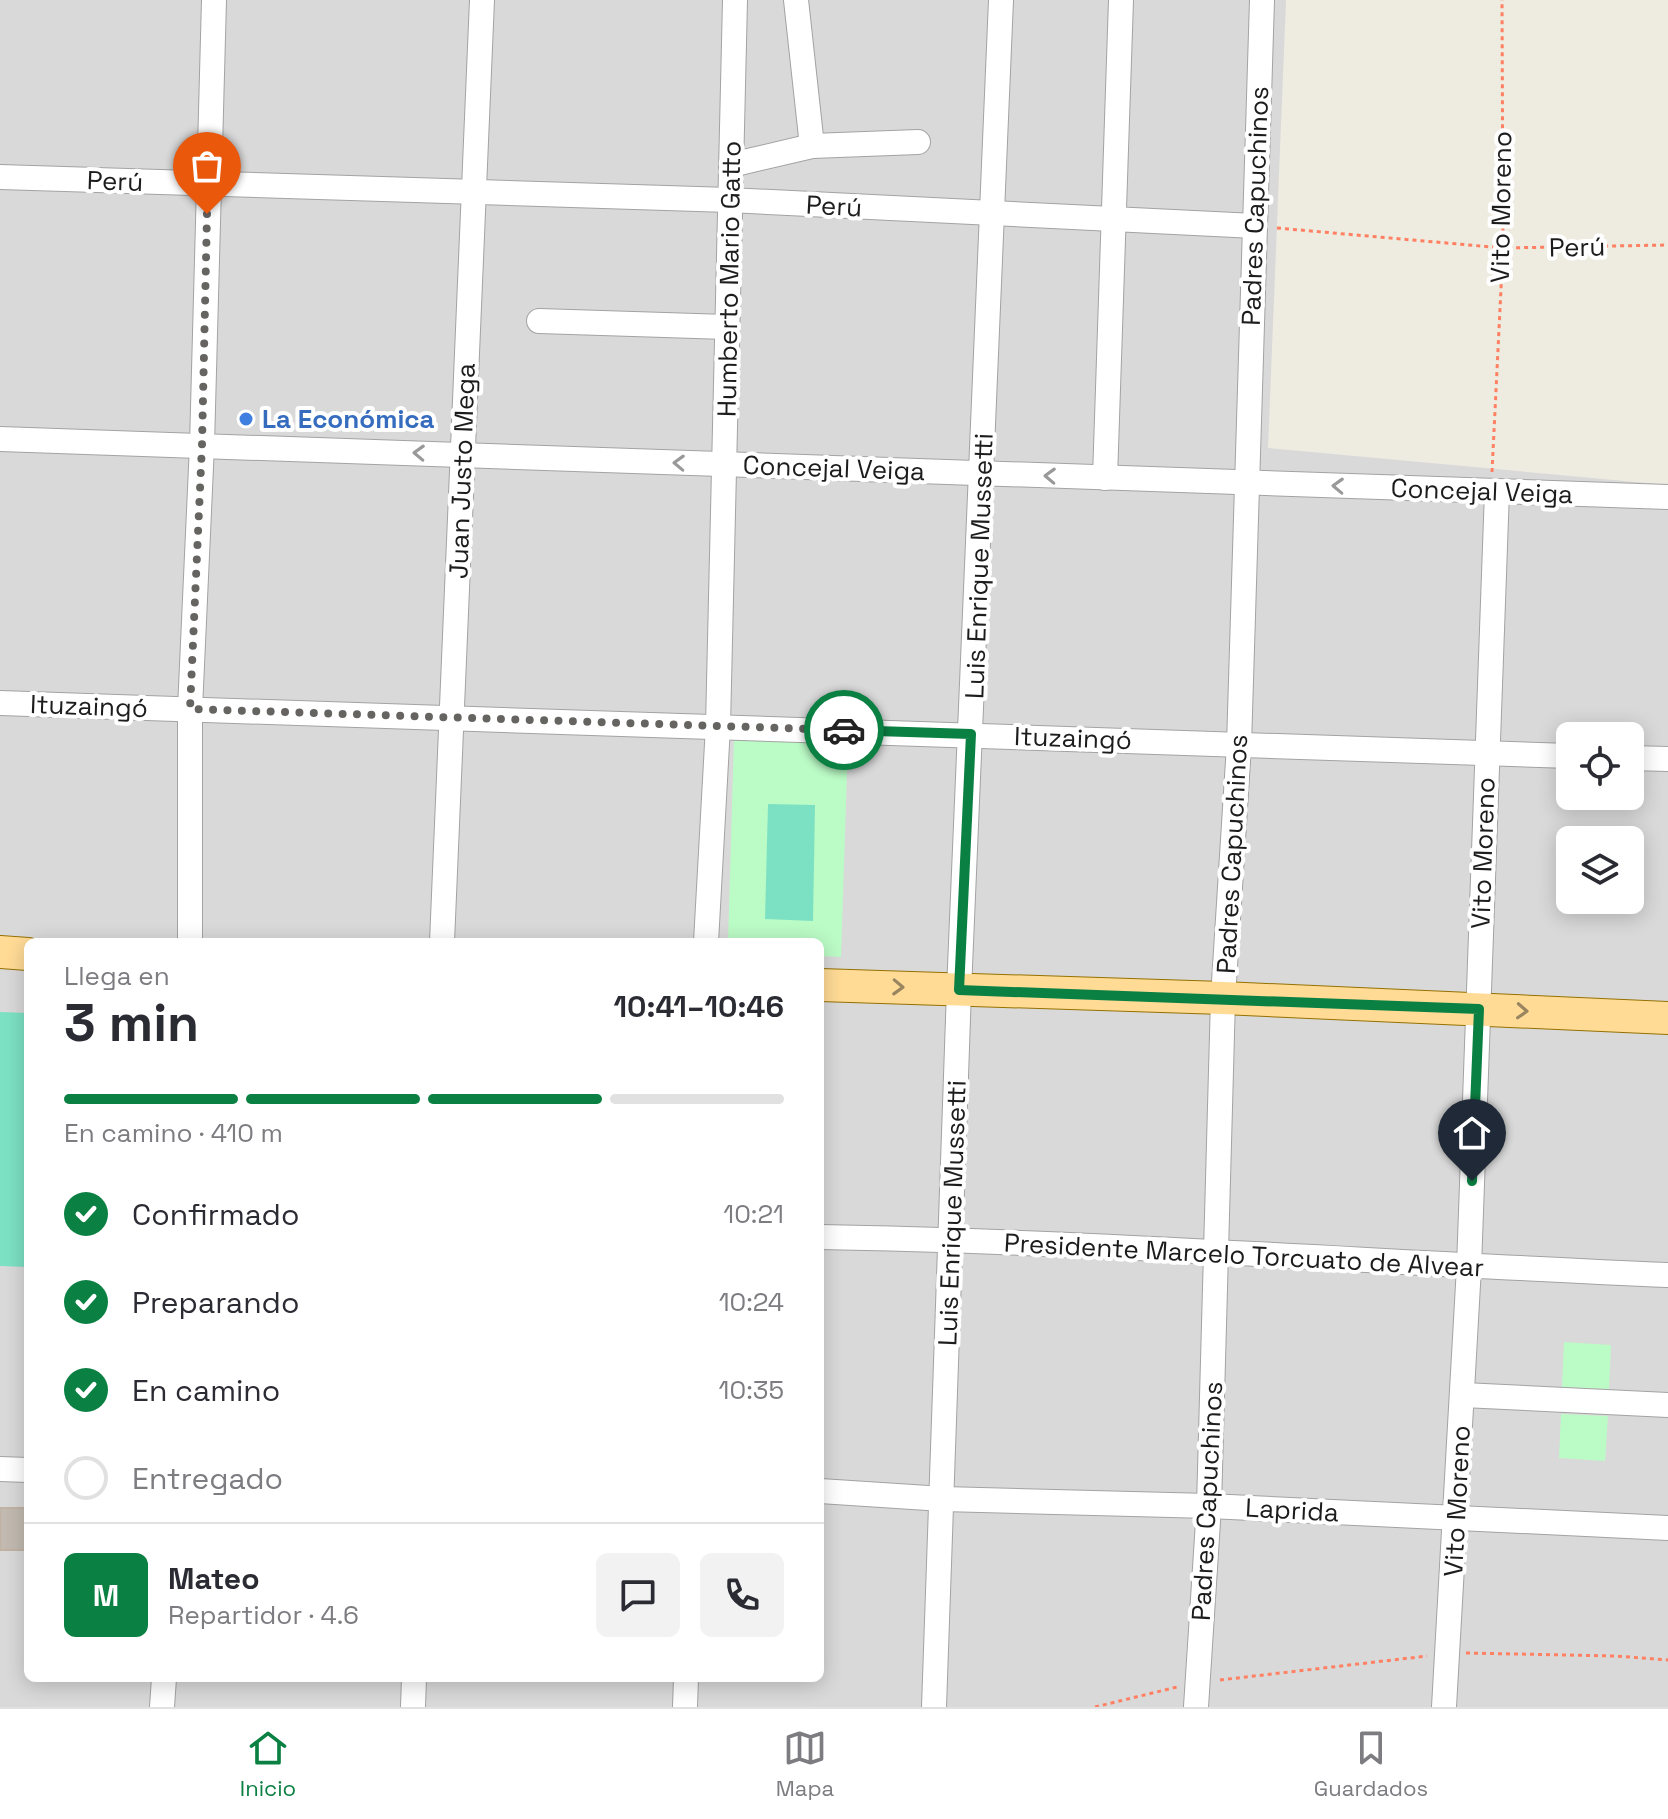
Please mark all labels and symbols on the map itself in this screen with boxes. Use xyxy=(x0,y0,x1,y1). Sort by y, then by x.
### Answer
street label: Padres Capuchinos xyxy=(1234,86,1276,326)
street label: Vito Moreno xyxy=(1483,131,1519,283)
pin xyxy=(173,132,241,214)
street label: Humberto Mario Gatto xyxy=(710,141,748,417)
street label: Perú xyxy=(86,163,144,199)
street label: Perú xyxy=(805,188,863,224)
street label: Perú xyxy=(1549,230,1605,264)
street label: Juan Justo Mega xyxy=(441,362,483,580)
place label: La Económica xyxy=(262,402,435,436)
marker: La Económica xyxy=(237,410,255,428)
street label: Luis Enrique Mussetti xyxy=(957,432,1001,700)
one-way arrow xyxy=(412,445,425,462)
street label: Concejal Veiga xyxy=(742,448,926,488)
one-way arrow xyxy=(672,455,685,472)
one-way arrow xyxy=(1043,467,1056,484)
street label: Concejal Veiga xyxy=(1390,471,1574,511)
one-way arrow xyxy=(1331,478,1344,495)
street label: Ituzaingó xyxy=(30,687,148,725)
courier xyxy=(804,690,884,770)
street label: Ituzaingó xyxy=(1014,719,1132,757)
street label: Padres Capuchinos xyxy=(1209,733,1255,975)
street label: Vito Moreno xyxy=(1463,776,1503,930)
one-way arrow xyxy=(892,979,905,996)
one-way arrow xyxy=(1516,1002,1528,1019)
street label: Luis Enrique Mussetti xyxy=(930,1079,974,1347)
pin xyxy=(1438,1099,1506,1181)
street label: Presidente Marcelo Torcuato de Alvear xyxy=(1003,1225,1485,1285)
street label: Padres Capuchinos xyxy=(1184,1380,1230,1622)
street label: Vito Moreno xyxy=(1436,1424,1478,1578)
street label: Laprida xyxy=(1244,1491,1340,1529)

